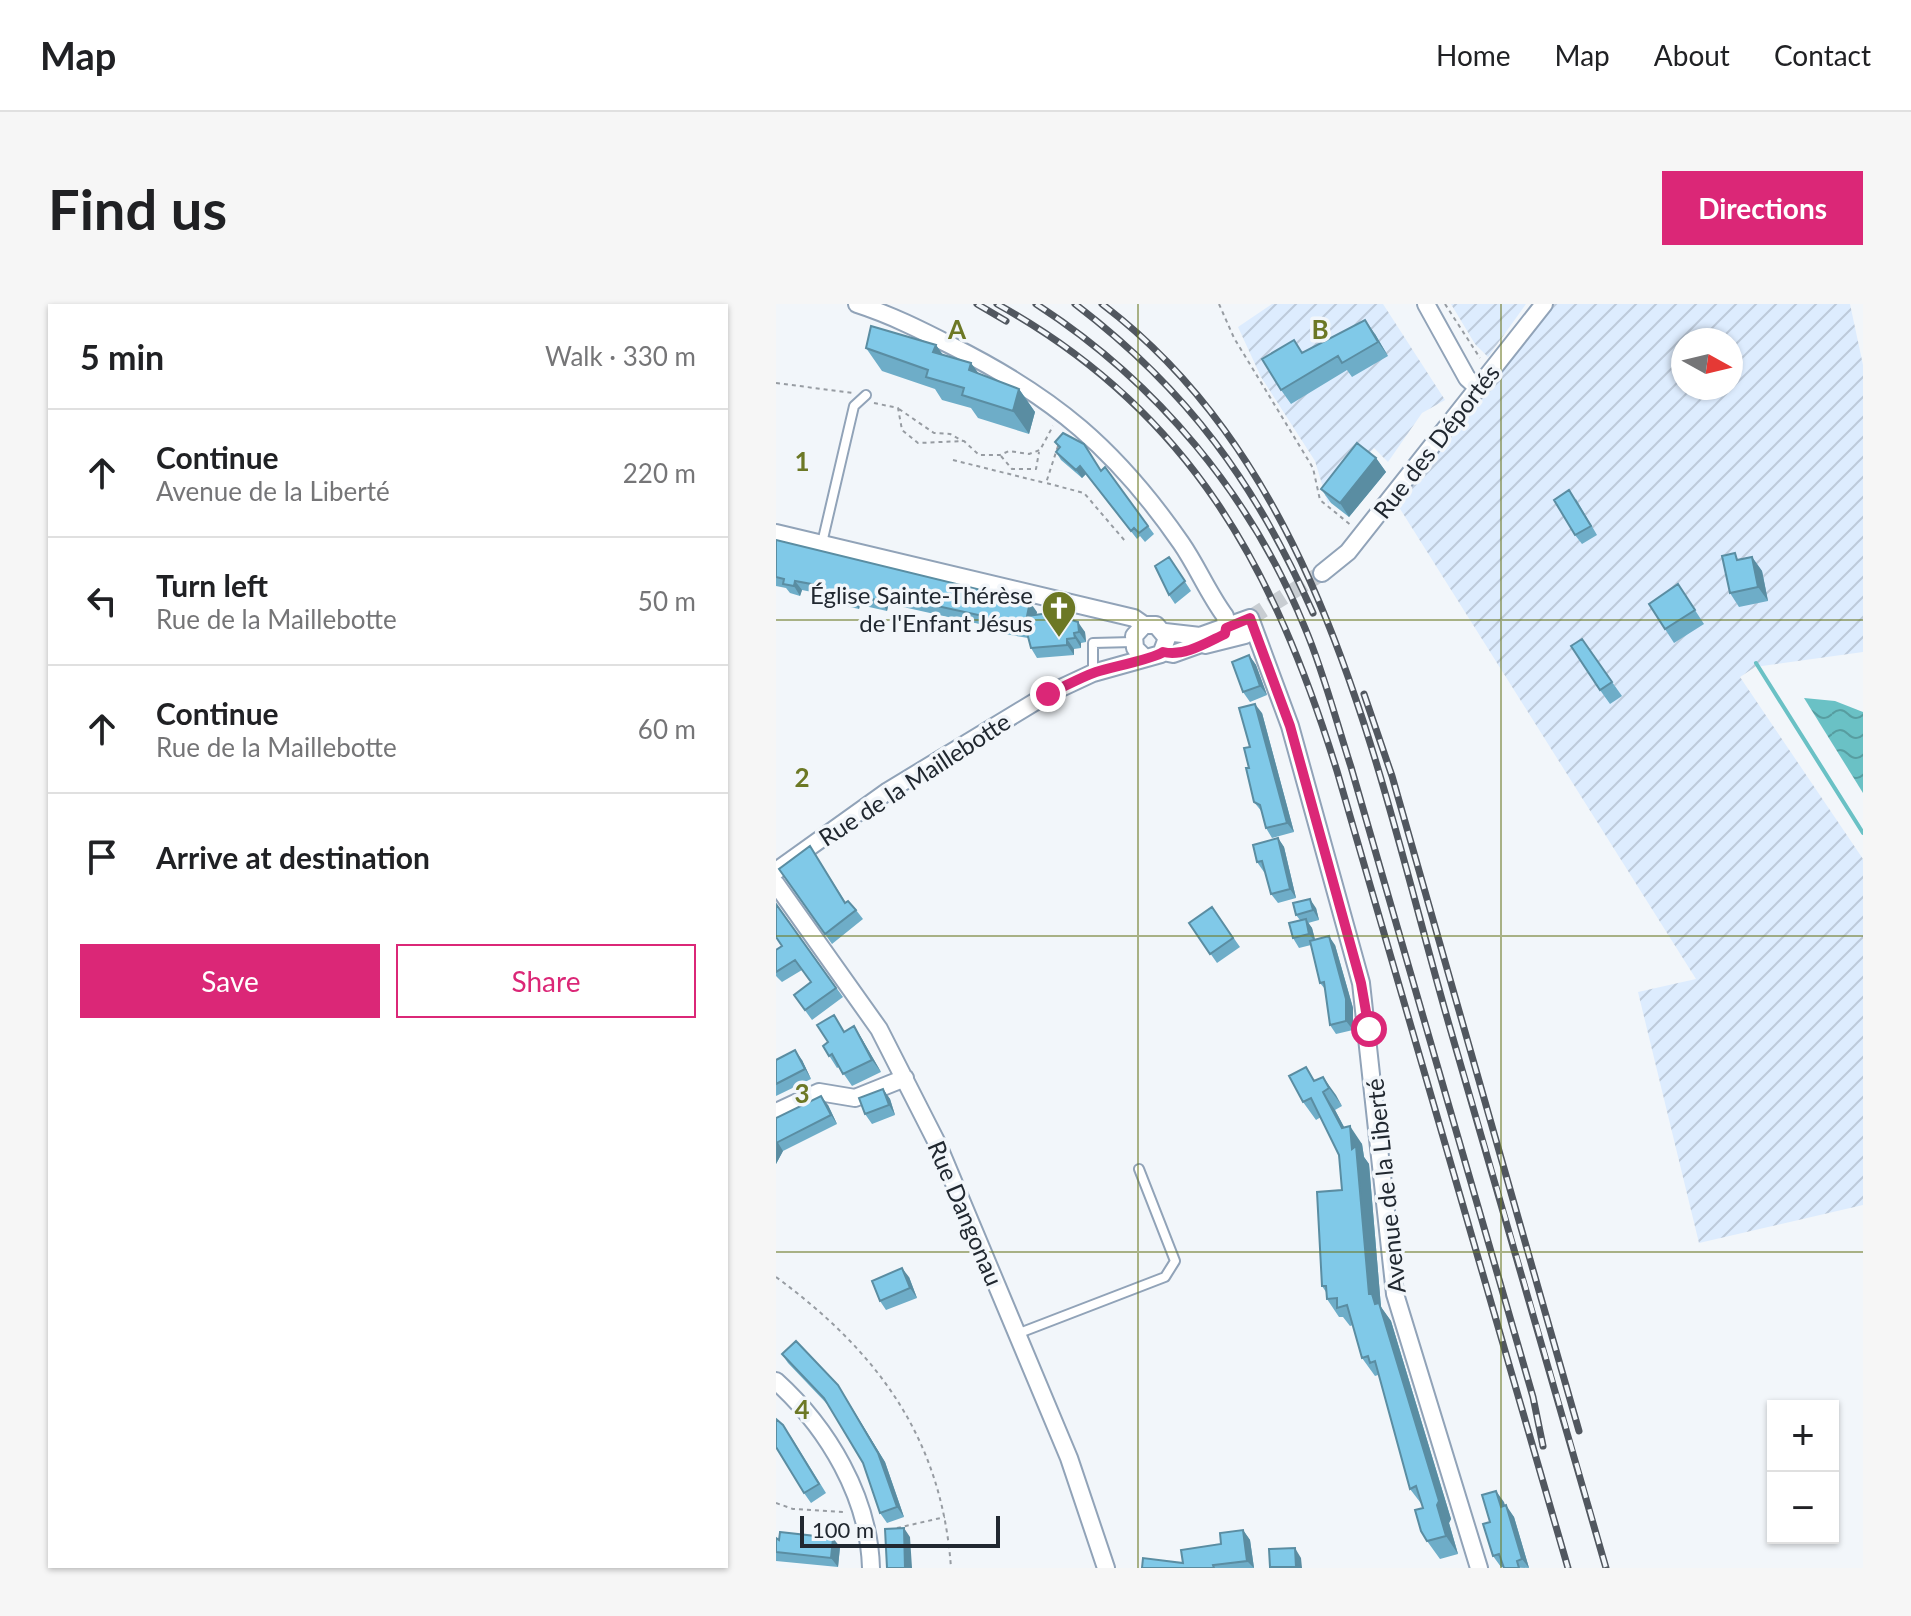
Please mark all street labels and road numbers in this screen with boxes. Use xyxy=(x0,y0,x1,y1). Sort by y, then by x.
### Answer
street label: Rue des Déportés xyxy=(1367,358,1505,524)
street label: Rue de la Maillebotte xyxy=(813,706,1015,852)
street label: Avenue de la Liberté xyxy=(1359,1077,1411,1295)
street label: Rue Dangonau xyxy=(922,1136,1010,1290)

